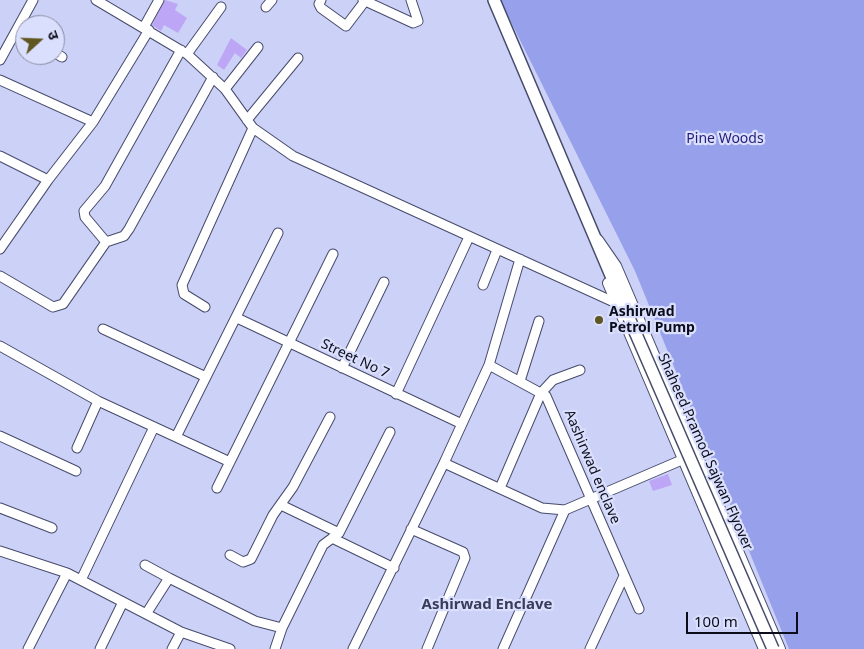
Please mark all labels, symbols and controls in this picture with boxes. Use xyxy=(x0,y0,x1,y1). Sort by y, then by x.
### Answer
north arrow xyxy=(15,15,65,65)
text: उ xyxy=(43,28,64,42)
park label: Pine Woods xyxy=(686,131,764,147)
place label: Ashirwad Petrol Pump xyxy=(609,304,695,336)
marker: Ashirwad Petrol Pump xyxy=(593,314,605,326)
street label: Street No 7 xyxy=(318,336,392,382)
street label: Shaheed Pramod Sajwan Flyover xyxy=(654,351,756,553)
street label: Aashirwad enclave xyxy=(560,407,624,527)
district label: Ashirwad Enclave xyxy=(422,596,552,614)
scale bar xyxy=(689,602,802,634)
text: 100 m xyxy=(694,611,738,631)

